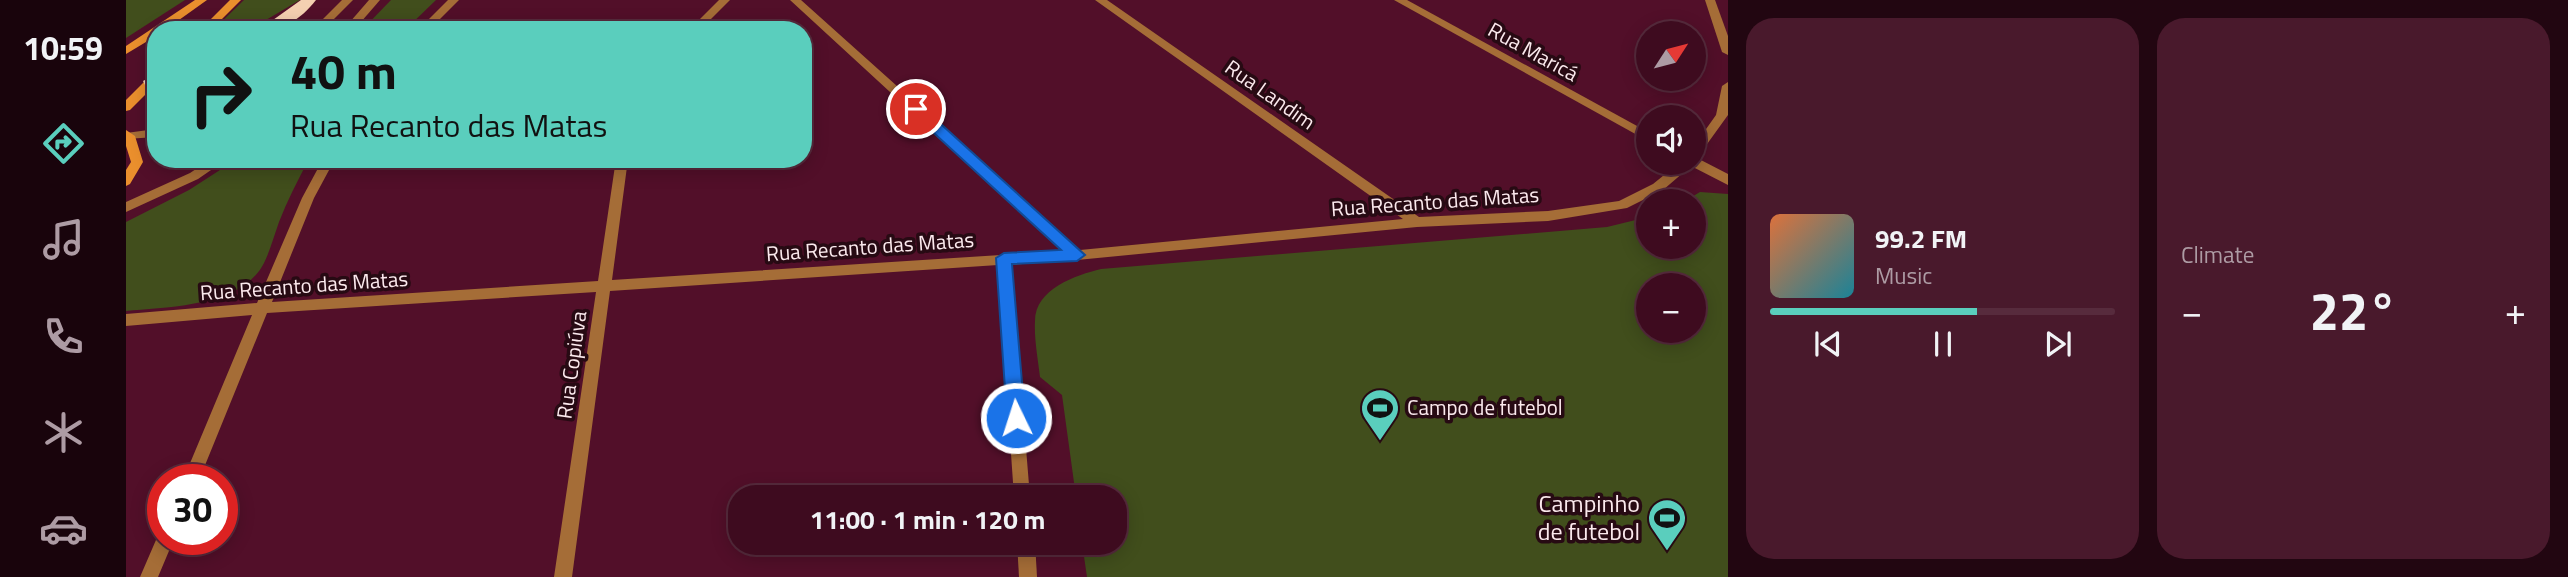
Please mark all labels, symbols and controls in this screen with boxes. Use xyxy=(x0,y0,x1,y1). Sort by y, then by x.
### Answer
street label: Rua Maricá xyxy=(1482,13,1585,89)
north arrow xyxy=(1636,21,1706,91)
map controls xyxy=(1636,21,1706,343)
text: 10:59 xyxy=(23,24,103,72)
text: 40 m xyxy=(290,33,397,108)
icon: right xyxy=(175,49,266,140)
street label: Rua Landim xyxy=(1219,51,1322,137)
pin xyxy=(886,79,946,139)
icon: arrive xyxy=(897,90,935,128)
text: Rua Recanto das Matas xyxy=(290,101,607,149)
button: sound xyxy=(1636,105,1706,175)
icon: directions xyxy=(39,119,88,168)
street label: Rua Recanto das Matas xyxy=(1330,178,1540,224)
button: + xyxy=(1636,189,1706,259)
icon: music xyxy=(39,215,88,264)
text: 99.2 FM xyxy=(1875,219,1967,258)
street label: Rua Recanto das Matas xyxy=(765,223,975,269)
text: Climate xyxy=(2181,237,2254,272)
text: Music xyxy=(1875,258,1932,293)
street label: Rua Recanto das Matas xyxy=(199,262,409,308)
text: 22° xyxy=(2310,271,2397,350)
button: − xyxy=(1636,273,1706,343)
text: − xyxy=(2181,282,2202,340)
text: + xyxy=(2505,282,2526,340)
street label: Rua Copiúva xyxy=(548,308,594,421)
icon: phone xyxy=(39,312,88,361)
icon: previous xyxy=(1809,325,1847,363)
icon: pause xyxy=(1924,325,1962,363)
icon: next xyxy=(2039,325,2077,363)
position arrow xyxy=(979,381,1053,455)
sports icon: Campo de futebol xyxy=(1359,387,1401,442)
place label: Campo de futebol xyxy=(1407,391,1563,423)
icon: climate xyxy=(39,408,88,457)
speed limit sign: 30 xyxy=(147,464,238,555)
place label: Campinho de futebol xyxy=(1538,485,1640,549)
sports icon: Campinho de futebol xyxy=(1646,497,1688,552)
text: 11:00 · 1 min · 120 m xyxy=(810,500,1045,539)
icon: car xyxy=(39,504,88,553)

